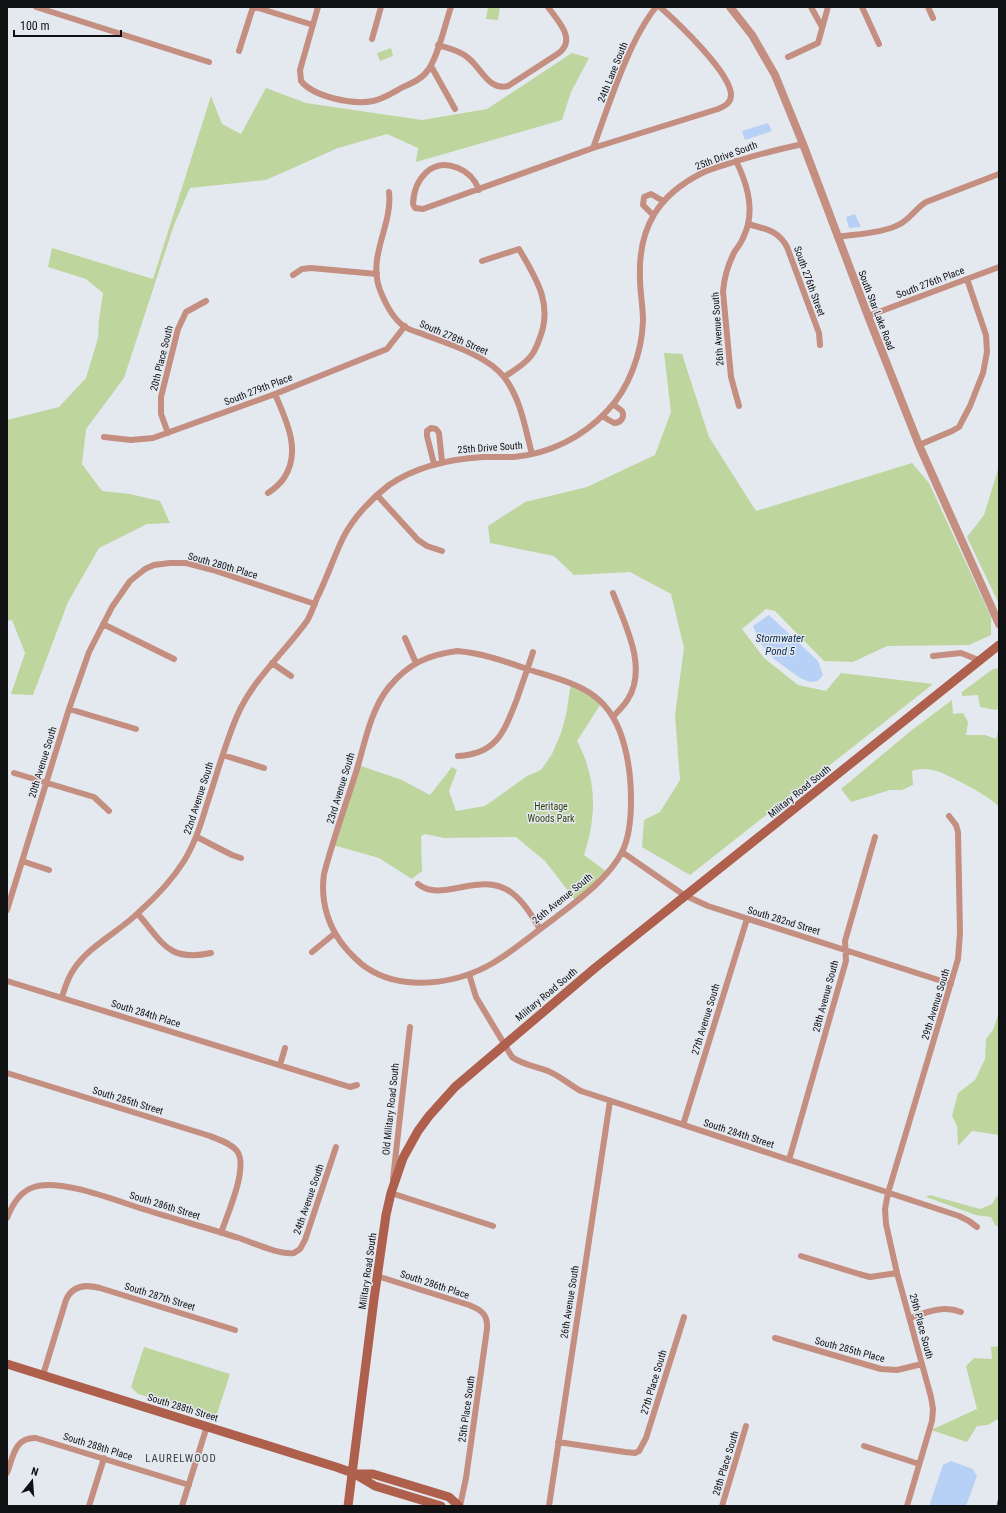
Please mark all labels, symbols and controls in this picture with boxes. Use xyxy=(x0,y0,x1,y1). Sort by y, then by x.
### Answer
scale bar xyxy=(14,12,121,38)
text: 100 m xyxy=(20,19,50,33)
street label: 24th Lane South xyxy=(595,40,630,104)
street label: 25th Drive South xyxy=(694,139,759,172)
street label: South 276th Street xyxy=(792,245,827,318)
street label: South 276th Place xyxy=(895,264,966,300)
street label: South Star Lake Road xyxy=(856,269,897,352)
street label: 26th Avenue South xyxy=(709,292,726,366)
street label: South 278th Street xyxy=(418,318,490,357)
street label: 20th Place South xyxy=(148,324,175,392)
street label: South 279th Place xyxy=(223,371,294,407)
street label: 25th Drive South xyxy=(457,440,523,455)
street label: South 280th Place xyxy=(187,550,259,581)
water label: Stormwater Pond 5 xyxy=(756,632,805,658)
street label: 20th Avenue South xyxy=(26,725,59,799)
street label: 23rd Avenue South xyxy=(324,751,357,825)
street label: 22nd Avenue South xyxy=(182,760,215,836)
street label: Military Road South xyxy=(766,763,833,820)
park label: Heritage Woods Park xyxy=(527,801,575,824)
street label: 26th Avenue South xyxy=(530,871,595,926)
street label: South 282nd Street xyxy=(746,904,822,937)
street label: 28th Avenue South xyxy=(811,959,840,1033)
street label: Military Road South xyxy=(513,965,579,1023)
street label: 29th Avenue South xyxy=(919,967,952,1041)
street label: 27th Avenue South xyxy=(689,982,722,1056)
street label: South 284th Place xyxy=(110,998,182,1029)
street label: Old Military Road South xyxy=(380,1062,401,1156)
street label: South 285th Street xyxy=(91,1084,165,1116)
street label: South 284th Street xyxy=(702,1117,776,1150)
street label: 24th Avenue South xyxy=(291,1162,326,1236)
street label: South 286th Street xyxy=(128,1189,202,1221)
street label: Military Road South xyxy=(357,1232,378,1310)
street label: 26th Avenue South xyxy=(558,1265,581,1339)
street label: South 286th Place xyxy=(399,1268,471,1301)
street label: South 287th Street xyxy=(123,1280,197,1312)
street label: 29th Place South xyxy=(908,1292,936,1360)
street label: South 285th Place xyxy=(814,1335,886,1364)
street label: 27th Place South xyxy=(638,1348,669,1416)
street label: 25th Place South xyxy=(456,1375,477,1443)
street label: South 288th Street xyxy=(146,1391,220,1423)
street label: 28th Place South xyxy=(710,1429,741,1497)
street label: South 288th Place xyxy=(62,1431,134,1462)
district label: LAURELWOOD xyxy=(145,1452,217,1465)
north arrow xyxy=(12,1461,52,1501)
text: N xyxy=(30,1465,40,1479)

